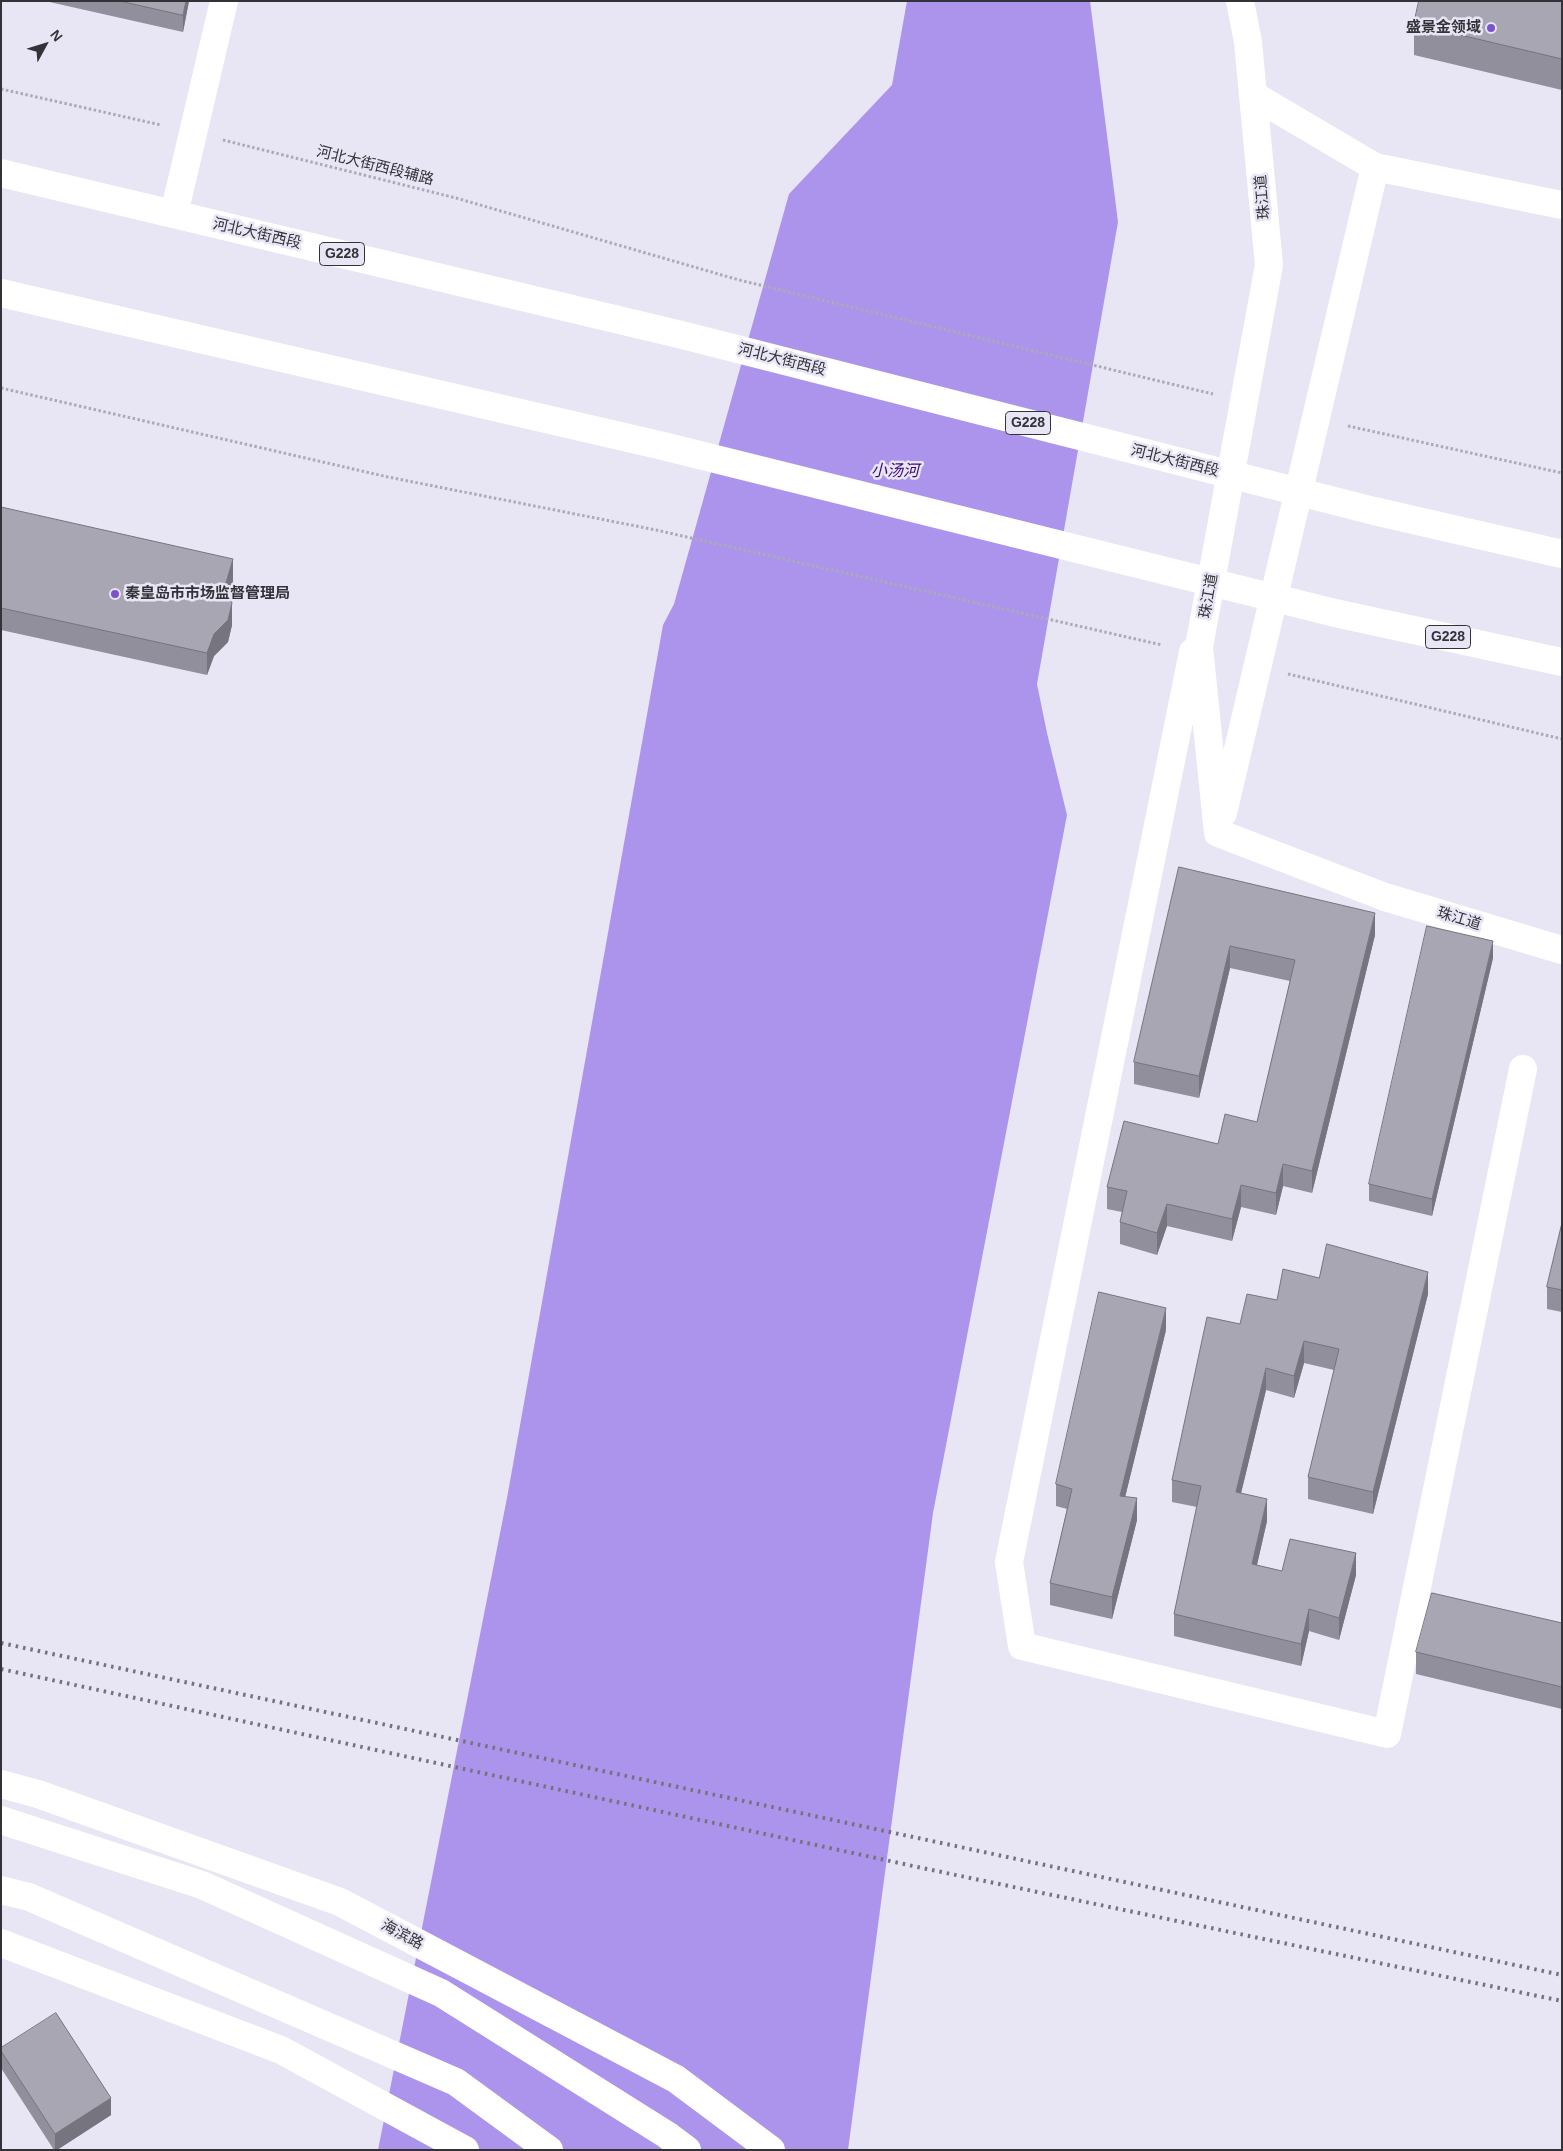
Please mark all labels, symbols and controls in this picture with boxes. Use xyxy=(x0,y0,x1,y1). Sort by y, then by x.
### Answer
place label: 盛景金领域 xyxy=(1406,19,1481,37)
north arrow xyxy=(20,20,70,70)
marker: 盛景金领域 xyxy=(1485,22,1497,34)
text: N xyxy=(47,27,66,45)
street label: 河北大街西段辅路 xyxy=(315,143,435,189)
street label: 珠江道 xyxy=(1252,174,1274,220)
street label: 河北大街西段 xyxy=(211,215,303,253)
road number: G228 xyxy=(320,242,364,266)
street label: 河北大街西段 xyxy=(736,340,828,380)
road number: G228 xyxy=(1006,412,1050,434)
street label: 河北大街西段 xyxy=(1129,441,1221,481)
water label: 小汤河 xyxy=(871,462,919,482)
street label: 珠江道 xyxy=(1196,572,1222,620)
place label: 秦皇岛市市场监督管理局 xyxy=(125,585,290,603)
marker: 秦皇岛市市场监督管理局 xyxy=(109,588,121,600)
road number: G228 xyxy=(1426,626,1470,649)
street label: 珠江道 xyxy=(1435,904,1483,934)
street label: 海滨路 xyxy=(378,1916,426,1954)

